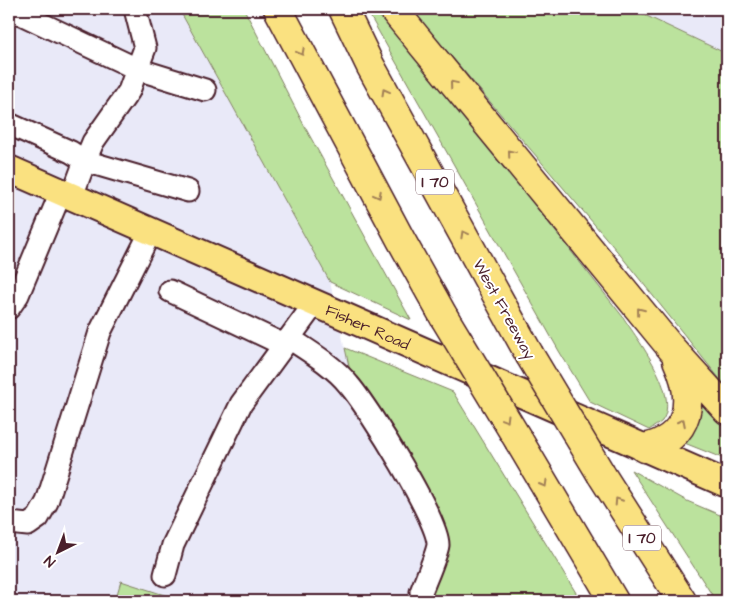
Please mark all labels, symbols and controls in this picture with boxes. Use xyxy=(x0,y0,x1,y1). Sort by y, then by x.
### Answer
one-way arrow xyxy=(295,47,305,56)
one-way arrow xyxy=(450,80,459,89)
one-way arrow xyxy=(382,88,392,97)
one-way arrow xyxy=(508,150,516,159)
road number: I 70 xyxy=(416,170,454,194)
one-way arrow xyxy=(372,190,382,199)
one-way arrow xyxy=(460,231,470,240)
street label: West Freeway xyxy=(467,255,541,364)
street label: Fisher Road xyxy=(322,299,413,356)
one-way arrow xyxy=(637,307,646,316)
one-way arrow xyxy=(499,413,509,422)
one-way arrow xyxy=(676,418,686,427)
one-way arrow xyxy=(537,478,547,487)
one-way arrow xyxy=(615,498,625,507)
road number: I 70 xyxy=(623,526,661,550)
north arrow xyxy=(32,528,82,578)
text: N xyxy=(40,550,60,571)

